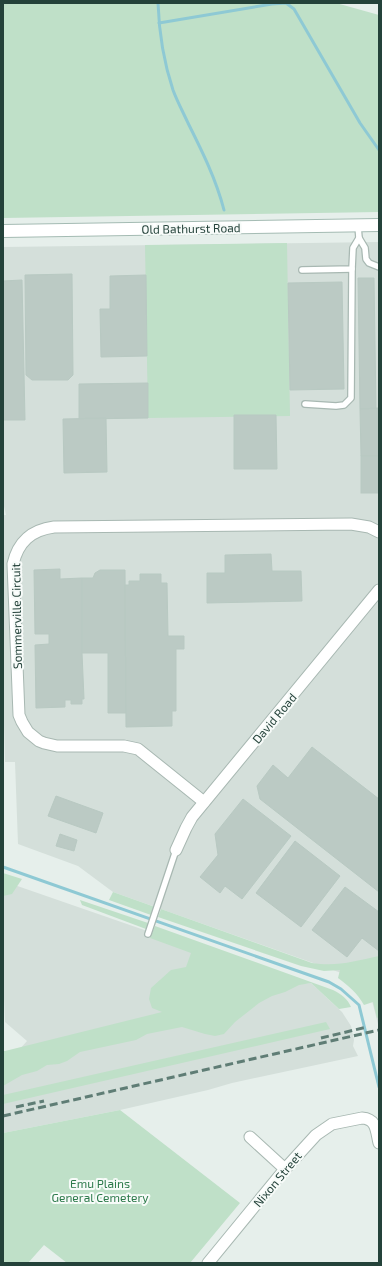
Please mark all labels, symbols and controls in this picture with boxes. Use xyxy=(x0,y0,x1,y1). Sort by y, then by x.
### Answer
street label: Old Bathurst Road xyxy=(141,220,241,236)
street label: Sommerville Circuit xyxy=(8,562,24,669)
street label: David Road xyxy=(249,690,299,746)
street label: Nixon Street xyxy=(250,1148,304,1209)
park label: Emu Plains General Cemetery xyxy=(51,1176,149,1204)

